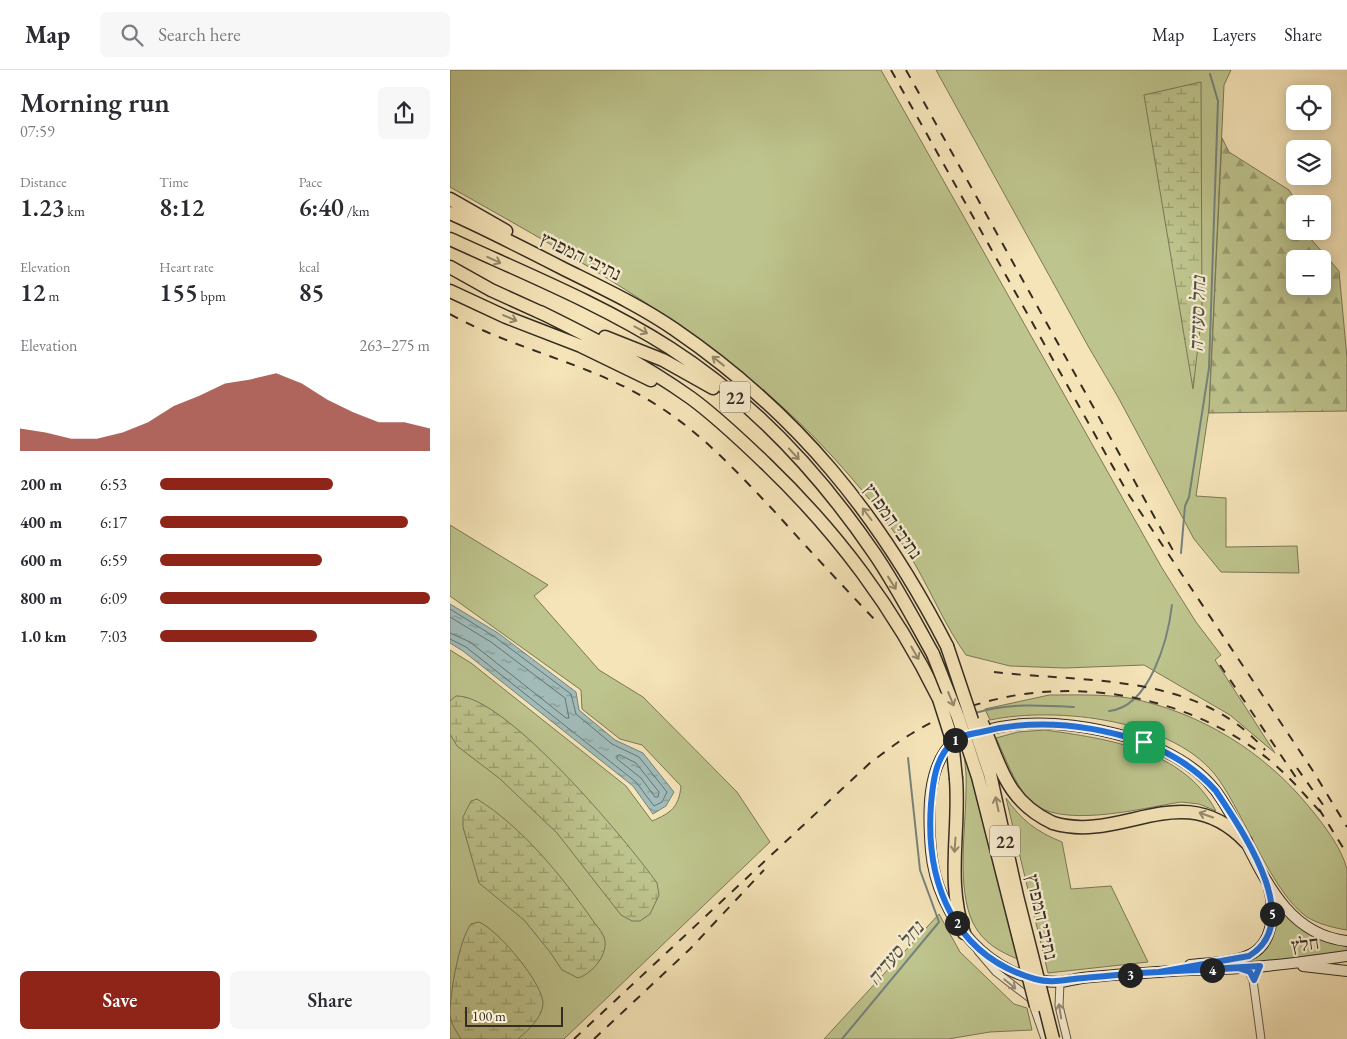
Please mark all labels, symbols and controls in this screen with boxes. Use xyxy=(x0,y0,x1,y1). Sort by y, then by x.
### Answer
search box xyxy=(100,12,450,57)
text: Map xyxy=(25,19,70,50)
icon: search xyxy=(118,21,146,49)
text: Search here xyxy=(158,22,241,47)
text: Map xyxy=(1152,23,1184,46)
text: Layers xyxy=(1212,23,1256,46)
text: Share xyxy=(1284,23,1322,46)
text: Morning run xyxy=(20,84,170,120)
map controls xyxy=(1286,85,1331,295)
button: locate xyxy=(1286,85,1331,130)
button: share xyxy=(378,87,430,139)
text: 07:59 xyxy=(20,121,55,142)
button: layers xyxy=(1286,140,1331,185)
text: Distance xyxy=(20,173,67,191)
text: Time xyxy=(159,173,189,191)
text: Pace xyxy=(299,173,322,191)
text: 1.23 xyxy=(20,191,65,223)
text: 8:12 xyxy=(159,191,205,223)
text: 6:40 xyxy=(299,191,344,223)
button: + xyxy=(1286,195,1331,240)
text: km xyxy=(65,202,85,220)
text: /km xyxy=(344,202,370,220)
street label: נתיבי המפרץ xyxy=(536,226,626,286)
button: − xyxy=(1286,250,1331,295)
one-way arrow xyxy=(486,255,501,265)
text: Elevation xyxy=(20,258,70,276)
text: Heart rate xyxy=(159,258,214,276)
text: kcal xyxy=(299,258,320,276)
water label: נחל סעדיה xyxy=(1183,274,1211,352)
text: 12 xyxy=(20,276,46,308)
text: 155 xyxy=(159,276,198,308)
text: 85 xyxy=(299,276,324,308)
text: m xyxy=(46,287,59,305)
text: bpm xyxy=(198,287,226,305)
one-way arrow xyxy=(502,314,517,324)
one-way arrow xyxy=(633,326,647,336)
text: Elevation xyxy=(20,335,78,356)
text: 263–275 m xyxy=(359,335,430,356)
one-way arrow xyxy=(711,356,725,366)
road number: 22 xyxy=(720,382,750,412)
one-way arrow xyxy=(788,447,800,460)
text: 200 m xyxy=(20,474,62,495)
text: 6:53 xyxy=(100,474,127,495)
street label: נתיבי המפרץ xyxy=(858,478,928,564)
one-way arrow xyxy=(862,507,872,521)
text: 400 m xyxy=(20,512,62,533)
text: 6:17 xyxy=(100,512,127,533)
text: 600 m xyxy=(20,550,62,571)
text: 6:59 xyxy=(100,550,127,571)
one-way arrow xyxy=(888,575,898,589)
text: 800 m xyxy=(20,588,62,609)
text: 6:09 xyxy=(100,588,127,609)
text: 1.0 km xyxy=(20,626,66,647)
text: 7:03 xyxy=(100,626,127,647)
one-way arrow xyxy=(910,645,920,659)
one-way arrow xyxy=(947,691,956,706)
pin xyxy=(1123,721,1165,763)
pin: 1 xyxy=(942,728,968,752)
icon: arrive xyxy=(1130,728,1158,756)
text: 1 xyxy=(952,731,959,749)
one-way arrow xyxy=(992,797,1001,813)
one-way arrow xyxy=(1198,810,1214,820)
road number: 22 xyxy=(990,826,1020,856)
one-way arrow xyxy=(951,837,960,853)
street label: נתיבי המפרץ xyxy=(1020,872,1064,962)
pin: 5 xyxy=(1260,902,1284,926)
text: 5 xyxy=(1269,905,1276,923)
pin: 2 xyxy=(944,910,970,936)
text: 2 xyxy=(954,914,961,932)
water label: נחל סעדיה xyxy=(861,915,930,990)
street label: חלץ xyxy=(1290,930,1320,958)
pin: 4 xyxy=(1200,958,1224,982)
text: 4 xyxy=(1209,961,1216,979)
pin: 3 xyxy=(1118,962,1142,988)
text: 3 xyxy=(1127,966,1134,984)
button: Save xyxy=(20,971,220,1029)
button: Share xyxy=(230,971,430,1029)
one-way arrow xyxy=(1004,978,1017,989)
one-way arrow xyxy=(1055,1003,1065,1019)
scale bar xyxy=(465,1004,562,1027)
text: 100 m xyxy=(472,1007,506,1025)

